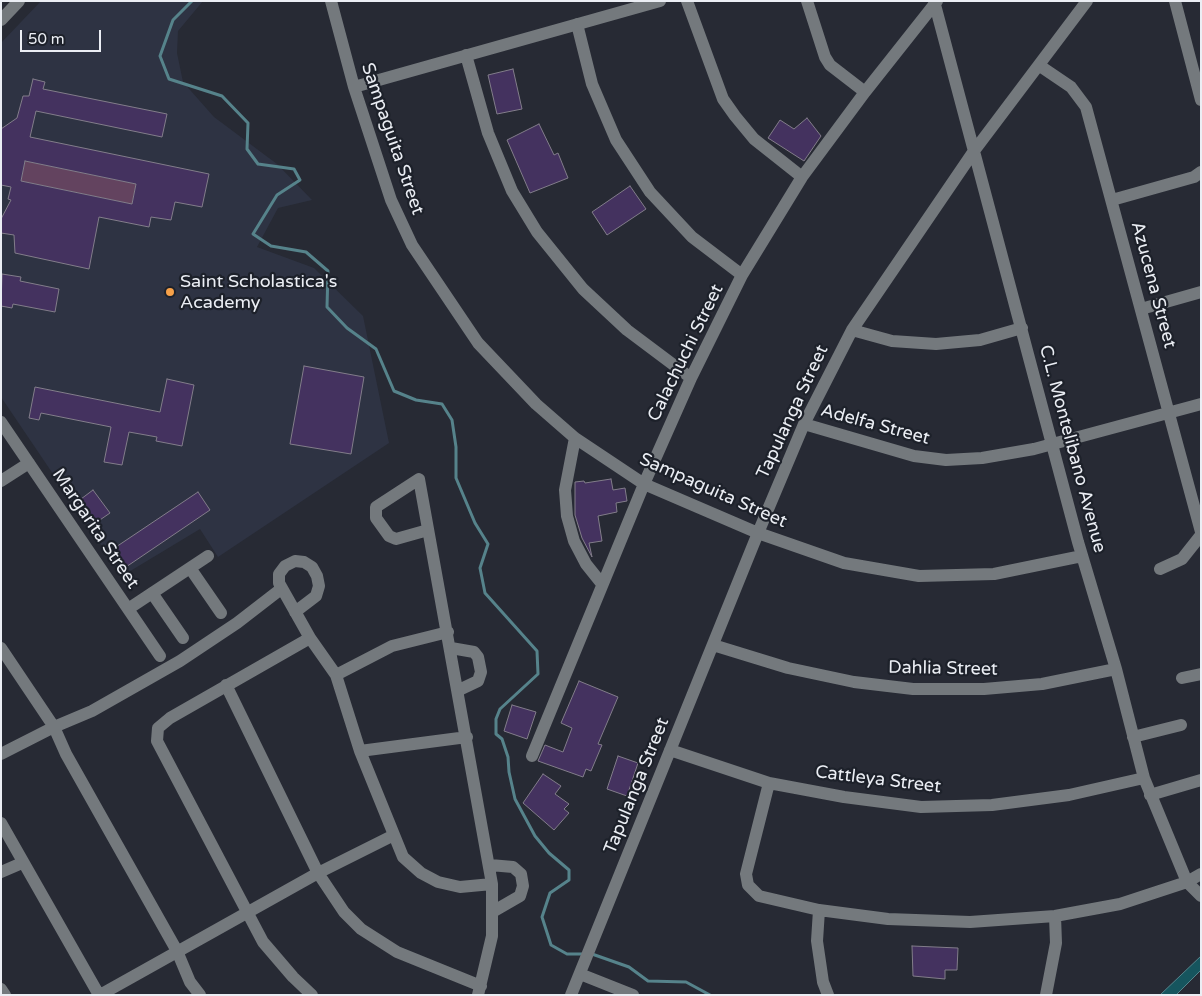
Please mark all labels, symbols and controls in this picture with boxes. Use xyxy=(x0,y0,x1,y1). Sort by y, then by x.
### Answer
scale bar xyxy=(22,20,104,52)
text: 50 m xyxy=(28,30,65,48)
street label: Sampaguita Street xyxy=(356,60,428,218)
street label: Azucena Street xyxy=(1126,219,1180,351)
place label: Saint Scholastica's Academy xyxy=(180,271,337,314)
street label: Calachuchi Street xyxy=(643,281,729,425)
marker: Saint Scholastica's Academy xyxy=(164,286,176,298)
street label: Tapulanga Street xyxy=(753,342,833,482)
street label: C.L. Montelibano Avenue xyxy=(1034,343,1110,555)
street label: Adelfa Street xyxy=(818,400,932,450)
street label: Sampaguita Street xyxy=(636,449,790,533)
street label: Margarita Street xyxy=(47,465,143,593)
street label: Dahlia Street xyxy=(888,657,998,681)
street label: Tapulanga Street xyxy=(600,715,674,857)
street label: Cattleya Street xyxy=(814,762,942,798)

